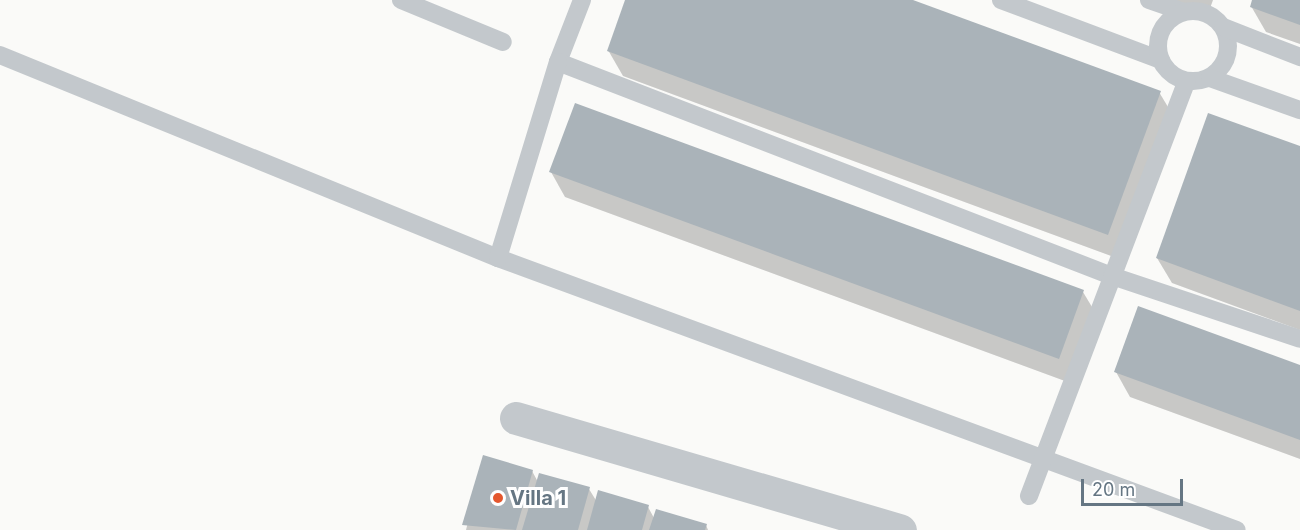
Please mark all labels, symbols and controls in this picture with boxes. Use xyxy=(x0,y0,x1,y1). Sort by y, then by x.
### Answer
scale bar xyxy=(1084,467,1186,505)
text: 20 m xyxy=(1092,479,1135,500)
place label: Villa 1 xyxy=(510,486,566,510)
marker: Villa 1 xyxy=(491,491,505,505)

